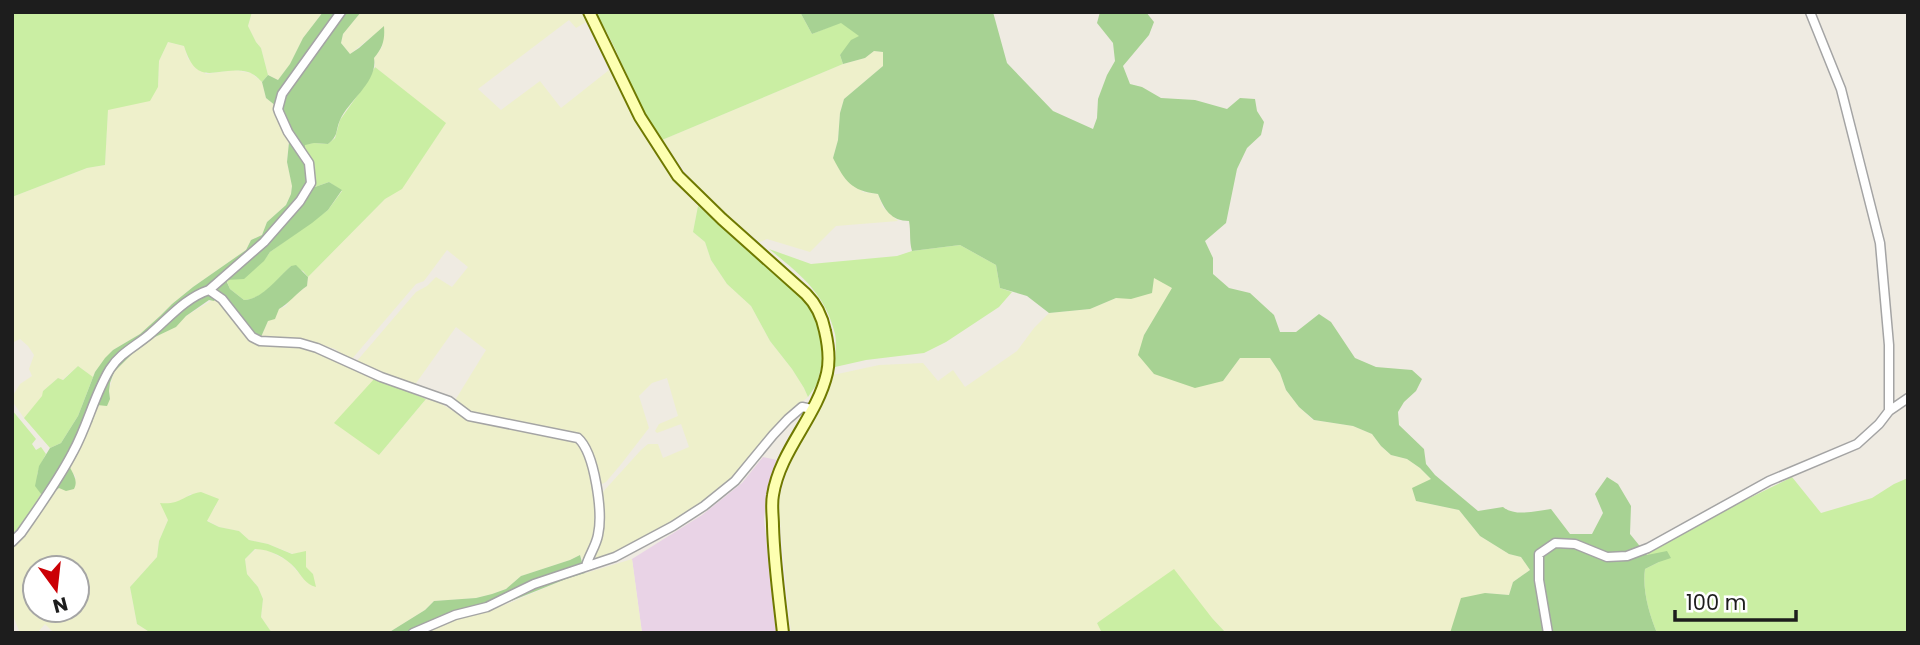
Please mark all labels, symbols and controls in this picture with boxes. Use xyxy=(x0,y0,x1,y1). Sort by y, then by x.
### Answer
north arrow xyxy=(21,554,91,624)
scale bar xyxy=(1675,578,1796,622)
text: 100 m xyxy=(1686,588,1746,617)
text: N xyxy=(50,590,71,620)

